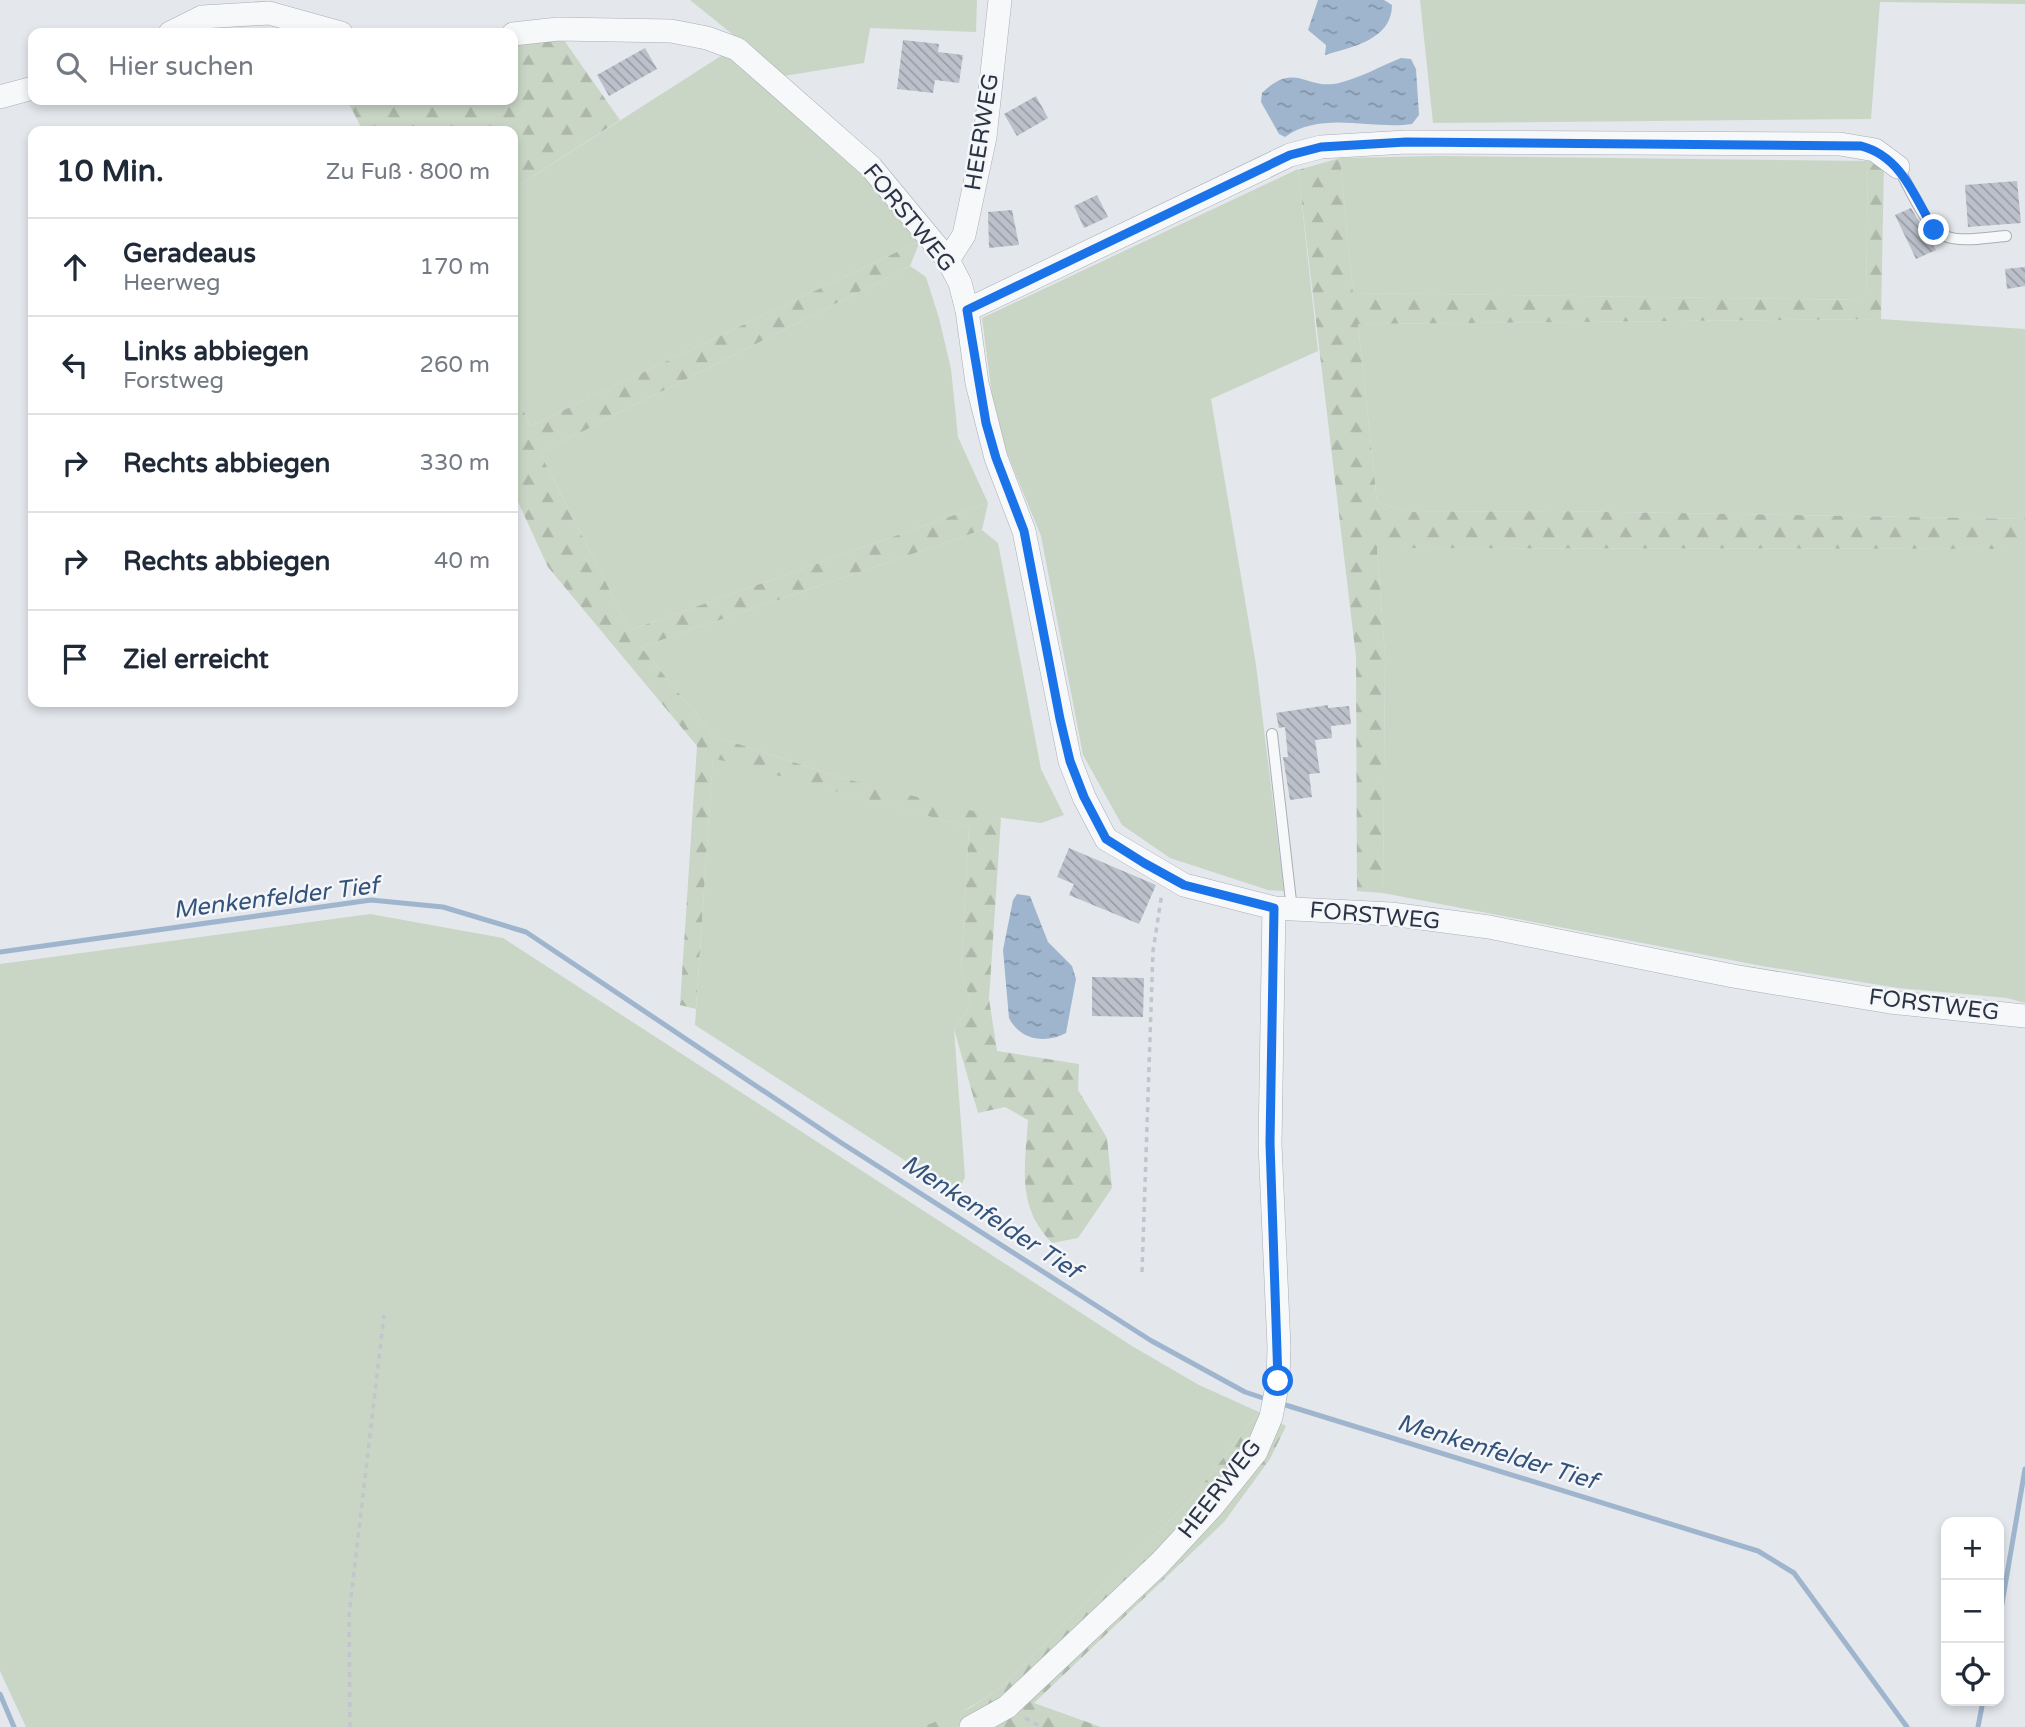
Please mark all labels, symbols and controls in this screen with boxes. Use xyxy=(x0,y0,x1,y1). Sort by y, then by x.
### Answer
search box xyxy=(28,28,518,105)
icon: search xyxy=(52,48,90,86)
text: Hier suchen xyxy=(108,51,254,82)
street label: HEERWEG xyxy=(959,71,1005,193)
text: 10 Min. xyxy=(56,153,164,190)
text: Zu Fuß · 800 m xyxy=(326,158,490,186)
street label: FORSTWEG xyxy=(857,158,961,278)
route end xyxy=(1918,214,1949,245)
text: Geradeaus xyxy=(123,238,256,269)
icon: ahead xyxy=(56,248,94,286)
text: 170 m xyxy=(420,253,490,281)
text: Heerweg xyxy=(123,269,220,297)
text: Links abbiegen xyxy=(123,336,309,367)
icon: left xyxy=(56,346,94,384)
text: 260 m xyxy=(420,351,490,379)
text: Forstweg xyxy=(123,367,224,395)
icon: right xyxy=(56,444,94,482)
text: Rechts abbiegen xyxy=(123,448,330,479)
text: 330 m xyxy=(420,449,490,477)
icon: right xyxy=(56,542,94,580)
text: Rechts abbiegen xyxy=(123,546,330,577)
text: 40 m xyxy=(434,547,490,575)
icon: arrive xyxy=(56,640,94,678)
text: Ziel erreicht xyxy=(123,644,269,675)
water label: Menkenfelder Tief xyxy=(171,870,385,925)
street label: FORSTWEG xyxy=(1308,896,1442,936)
street label: FORSTWEG xyxy=(1867,983,2001,1027)
water label: Menkenfelder Tief xyxy=(896,1148,1090,1288)
route start xyxy=(1262,1365,1293,1396)
water label: Menkenfelder Tief xyxy=(1394,1408,1605,1498)
street label: HEERWEG xyxy=(1173,1434,1267,1544)
map controls xyxy=(1941,1517,2004,1706)
button: + xyxy=(1941,1517,2004,1580)
button: − xyxy=(1941,1580,2004,1643)
button: locate xyxy=(1941,1643,2004,1706)

